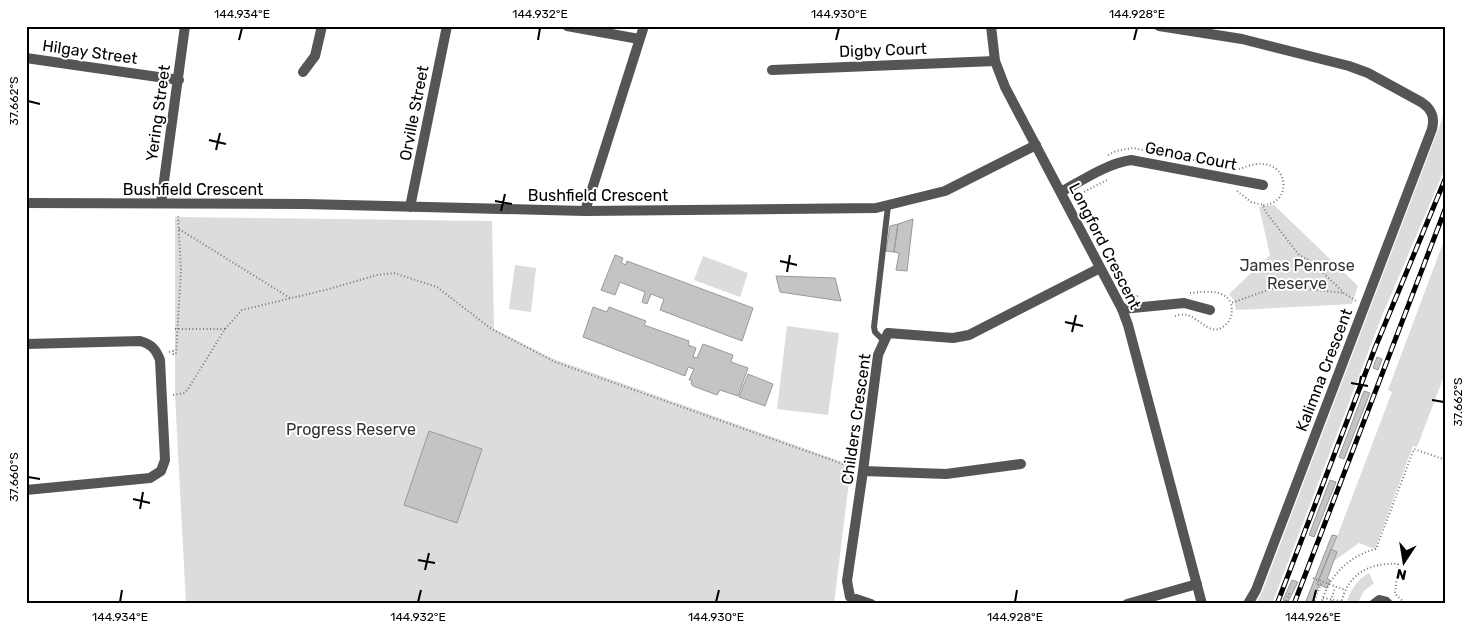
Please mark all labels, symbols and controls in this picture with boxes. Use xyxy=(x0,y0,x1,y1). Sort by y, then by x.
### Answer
text: 144.934°E xyxy=(214,7,270,21)
text: 144.932°E xyxy=(512,7,568,21)
text: 144.930°E xyxy=(811,7,867,21)
text: 144.928°E xyxy=(1109,7,1165,21)
street label: Hilgay Street xyxy=(41,36,139,68)
street label: Digby Court xyxy=(839,39,927,61)
street label: Yering Street xyxy=(142,63,174,163)
street label: Orville Street xyxy=(395,64,433,162)
text: 37.662°S xyxy=(7,76,21,126)
street label: Genoa Court xyxy=(1143,138,1239,174)
street label: Bushfield Crescent xyxy=(123,180,263,199)
street label: Longford Crescent xyxy=(1065,180,1145,312)
street label: Bushfield Crescent xyxy=(528,186,668,205)
park label: James Penrose Reserve xyxy=(1239,256,1355,293)
street label: Kalimna Crescent xyxy=(1292,306,1356,434)
street label: Childers Crescent xyxy=(837,352,875,486)
text: 37.662°S xyxy=(1451,377,1465,427)
park label: Progress Reserve xyxy=(286,420,416,439)
text: 37.660°S xyxy=(7,452,21,502)
north arrow xyxy=(1380,538,1430,588)
text: N xyxy=(1395,565,1408,584)
text: 144.934°E xyxy=(92,610,148,624)
text: 144.932°E xyxy=(390,610,446,624)
text: 144.930°E xyxy=(688,610,744,624)
text: 144.928°E xyxy=(987,610,1043,624)
text: 144.926°E xyxy=(1285,610,1341,624)

